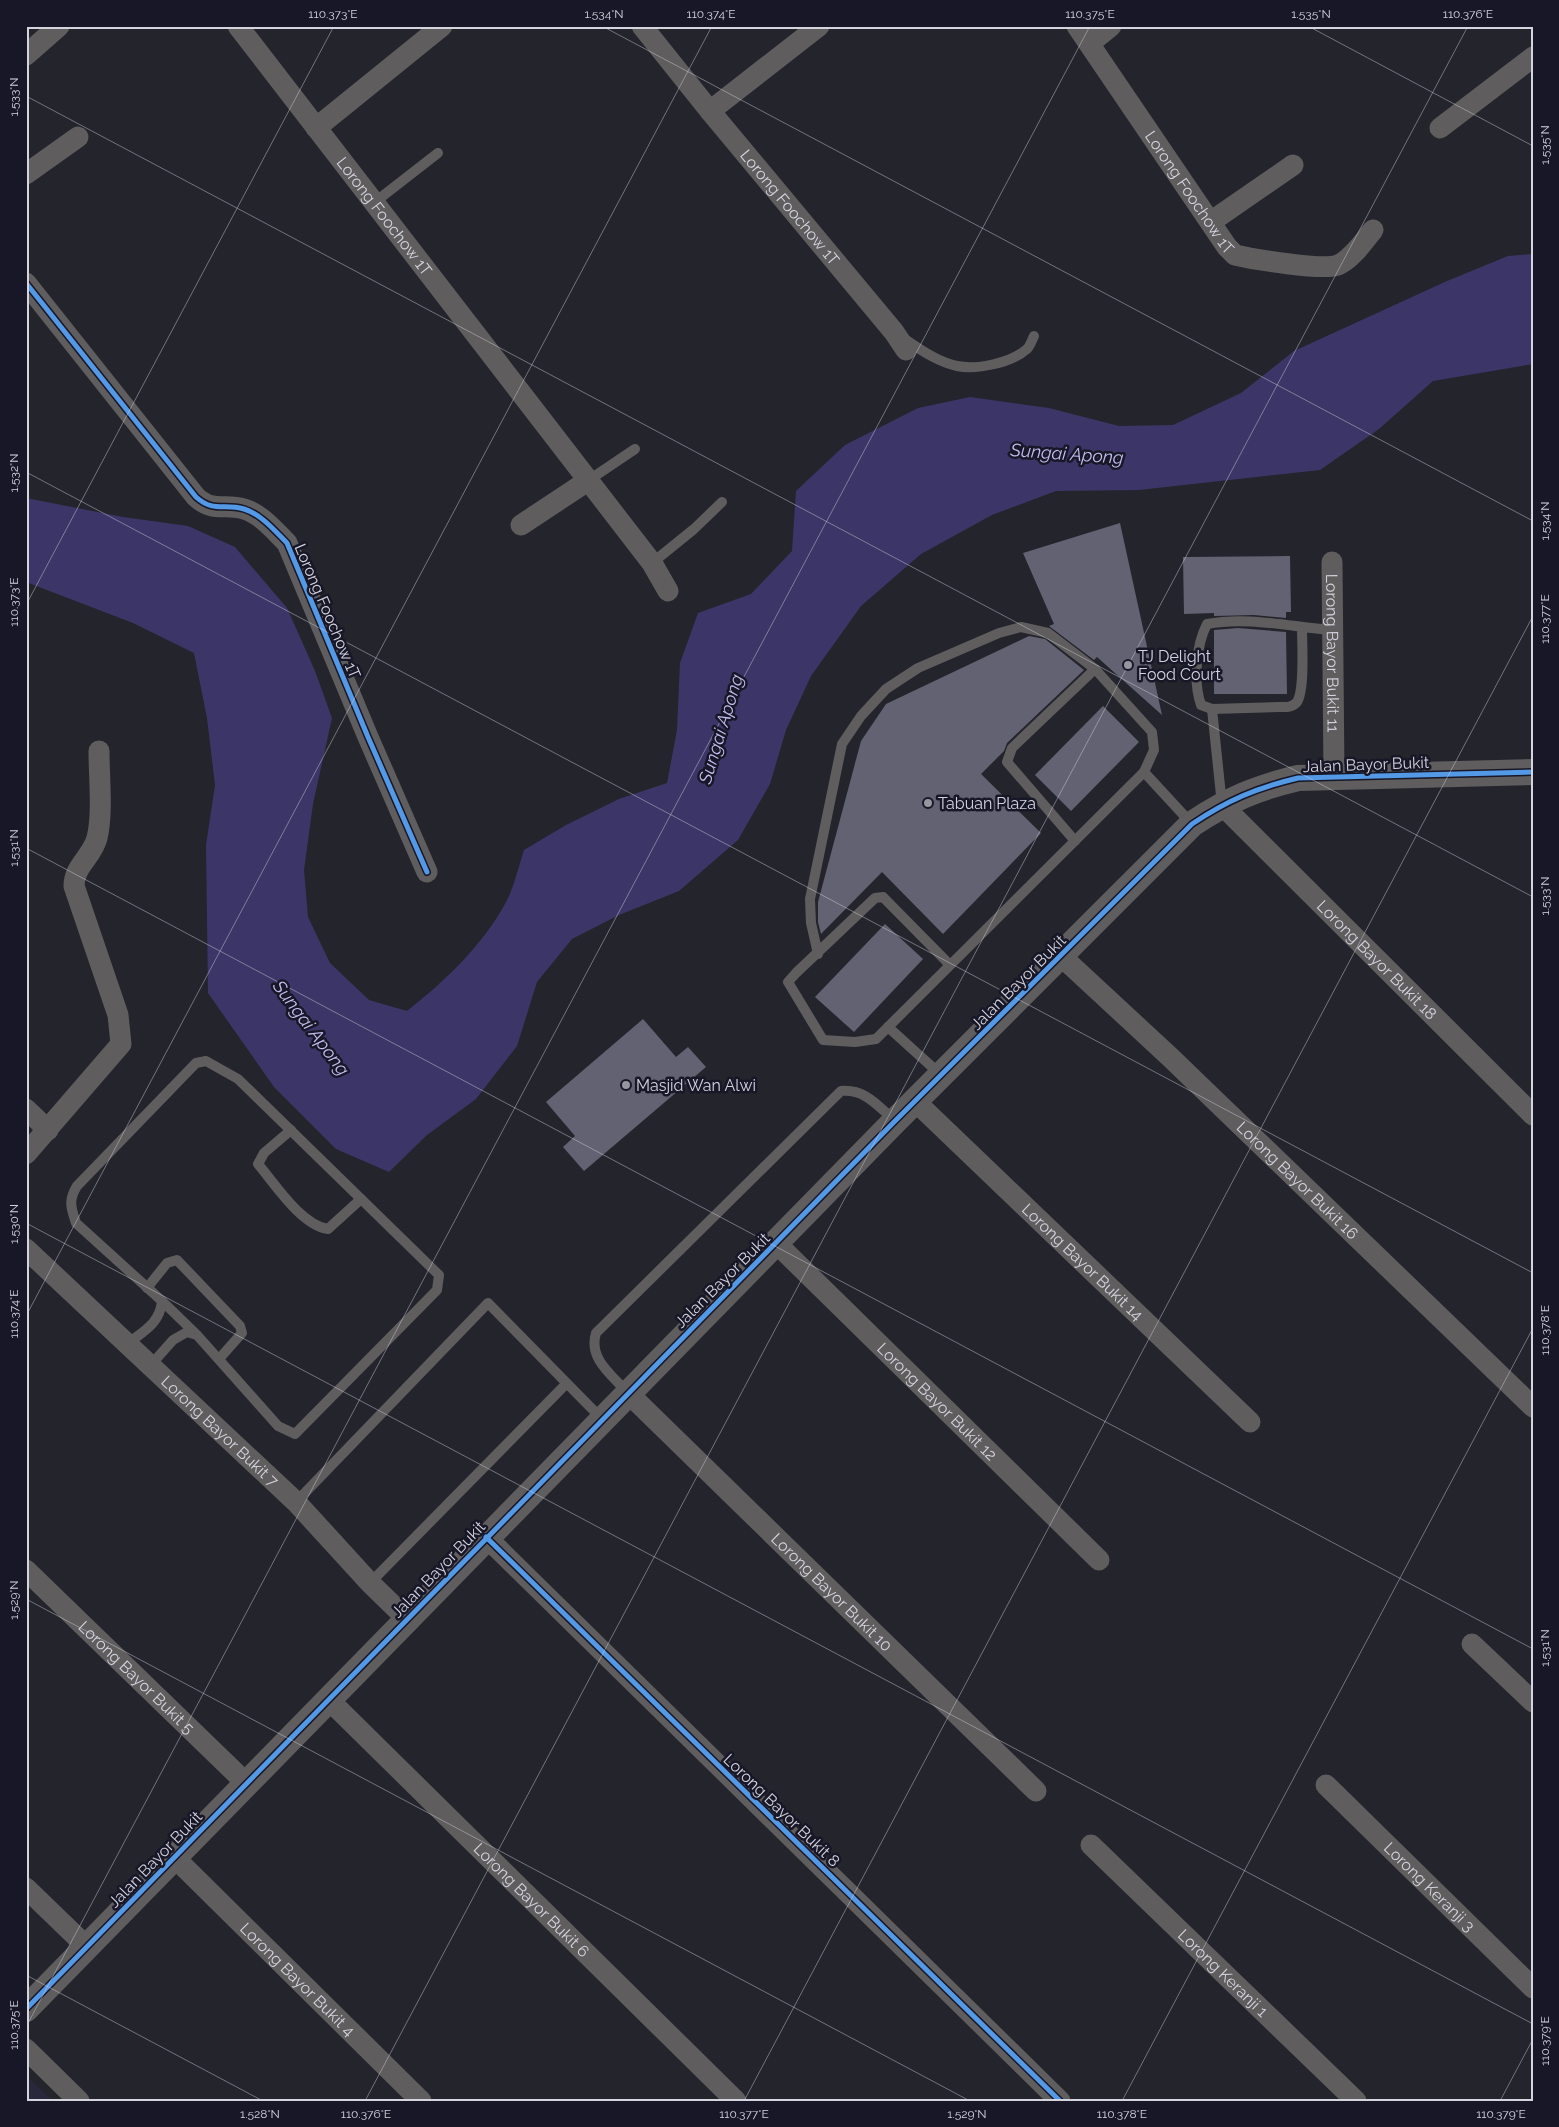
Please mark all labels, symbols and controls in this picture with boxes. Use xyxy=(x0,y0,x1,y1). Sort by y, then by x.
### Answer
text: 110.373°E xyxy=(308,7,358,21)
text: 1.534°N xyxy=(584,7,624,21)
text: 110.374°E xyxy=(687,7,735,21)
text: 110.375°E xyxy=(1065,7,1115,21)
text: 1.535°N xyxy=(1291,7,1331,21)
text: 110.376°E xyxy=(1443,7,1493,21)
text: 1.533°N xyxy=(7,78,21,116)
text: 1.535°N xyxy=(1538,125,1552,165)
street label: Lorong Foochow 1T xyxy=(1141,127,1238,259)
street label: Lorong Foochow 1T xyxy=(736,146,843,269)
street label: Lorong Foochow 1T xyxy=(332,153,436,280)
water label: Sungai Apong xyxy=(1009,439,1125,468)
text: 1.532°N xyxy=(7,454,21,492)
text: 1.534°N xyxy=(1538,501,1552,541)
street label: Lorong Foochow 1T xyxy=(291,541,365,682)
street label: Lorong Bayor Bukit 11 xyxy=(1322,574,1343,733)
text: 110.373°E xyxy=(7,577,21,627)
text: 110.377°E xyxy=(1538,594,1552,644)
place label: TJ Delight Food Court xyxy=(1138,647,1222,684)
marker: TJ Delight Food Court xyxy=(1122,659,1134,671)
water label: Sungai Apong xyxy=(694,671,747,787)
street label: Jalan Bayor Bukit xyxy=(1302,753,1430,776)
place label: Tabuan Plaza xyxy=(938,794,1036,813)
marker: Tabuan Plaza xyxy=(922,797,934,809)
text: 1.531°N xyxy=(7,829,21,867)
text: 1.533°N xyxy=(1538,877,1552,915)
street label: Lorong Bayor Bukit 18 xyxy=(1313,896,1441,1024)
street label: Jalan Bayor Bukit xyxy=(967,930,1070,1034)
water label: Sungai Apong xyxy=(268,975,354,1080)
place label: Masjid Wan Alwi xyxy=(636,1076,756,1095)
marker: Masjid Wan Alwi xyxy=(620,1079,632,1091)
street label: Lorong Bayor Bukit 16 xyxy=(1233,1118,1362,1243)
street label: Lorong Bayor Bukit 14 xyxy=(1018,1200,1147,1325)
text: 1.530°N xyxy=(7,1204,21,1244)
street label: Jalan Bayor Bukit xyxy=(671,1228,774,1332)
text: 110.374°E xyxy=(7,1290,21,1338)
text: 110.378°E xyxy=(1538,1305,1552,1355)
street label: Lorong Bayor Bukit 12 xyxy=(873,1339,1001,1465)
street label: Lorong Bayor Bukit 7 xyxy=(157,1372,283,1491)
street label: Jalan Bayor Bukit xyxy=(388,1517,490,1621)
street label: Lorong Bayor Bukit 10 xyxy=(767,1529,896,1656)
text: 1.529°N xyxy=(7,1580,21,1620)
street label: Lorong Bayor Bukit 5 xyxy=(74,1617,198,1738)
text: 1.531°N xyxy=(1538,1629,1552,1667)
street label: Lorong Bayor Bukit 8 xyxy=(720,1750,844,1871)
street label: Jalan Bayor Bukit xyxy=(105,1807,207,1911)
street label: Lorong Keranji 3 xyxy=(1380,1838,1478,1936)
street label: Lorong Bayor Bukit 6 xyxy=(470,1839,593,1961)
street label: Lorong Bayor Bukit 4 xyxy=(236,1919,359,2041)
street label: Lorong Keranji 1 xyxy=(1174,1925,1272,2021)
text: 110.375°E xyxy=(7,2000,21,2050)
text: 110.379°E xyxy=(1538,2016,1552,2066)
text: 1.528°N xyxy=(240,2107,280,2121)
text: 110.376°E xyxy=(341,2107,391,2121)
text: 110.377°E xyxy=(719,2107,769,2121)
text: 1.529°N xyxy=(947,2107,987,2121)
text: 110.378°E xyxy=(1097,2107,1147,2121)
text: 110.379°E xyxy=(1476,2107,1526,2121)

